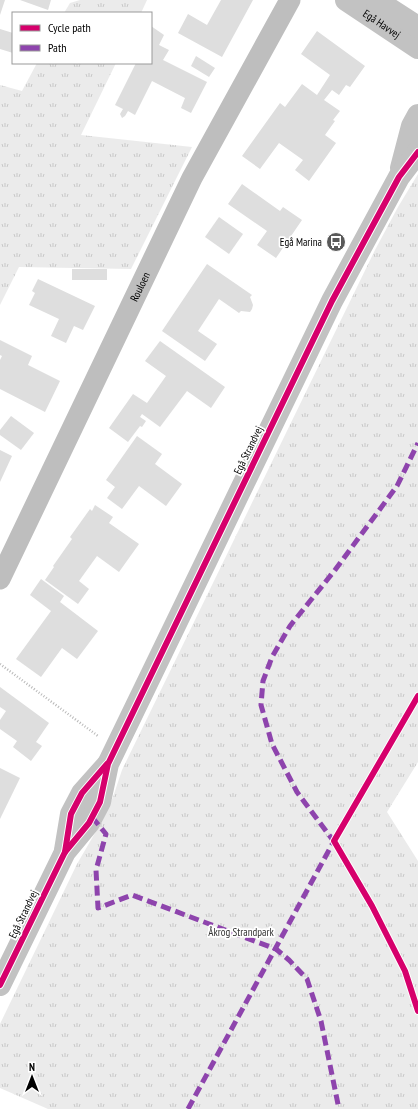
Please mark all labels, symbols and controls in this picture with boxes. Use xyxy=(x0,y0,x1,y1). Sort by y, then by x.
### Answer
street label: Egå Havvej xyxy=(360,6,403,41)
legend xyxy=(12,12,152,64)
text: Cycle path xyxy=(48,20,91,35)
text: Path xyxy=(48,40,66,55)
bus stop icon: Egå Marina xyxy=(325,231,347,253)
place label: Egå Marina xyxy=(280,235,322,249)
street label: Rouloen xyxy=(127,270,153,304)
street label: Egå Strandvej xyxy=(230,424,266,476)
street label: Egå Strandvej xyxy=(5,888,41,940)
park label: Åkrog Strandpark xyxy=(208,925,274,939)
north arrow xyxy=(12,1057,52,1097)
text: N xyxy=(29,1060,35,1074)

